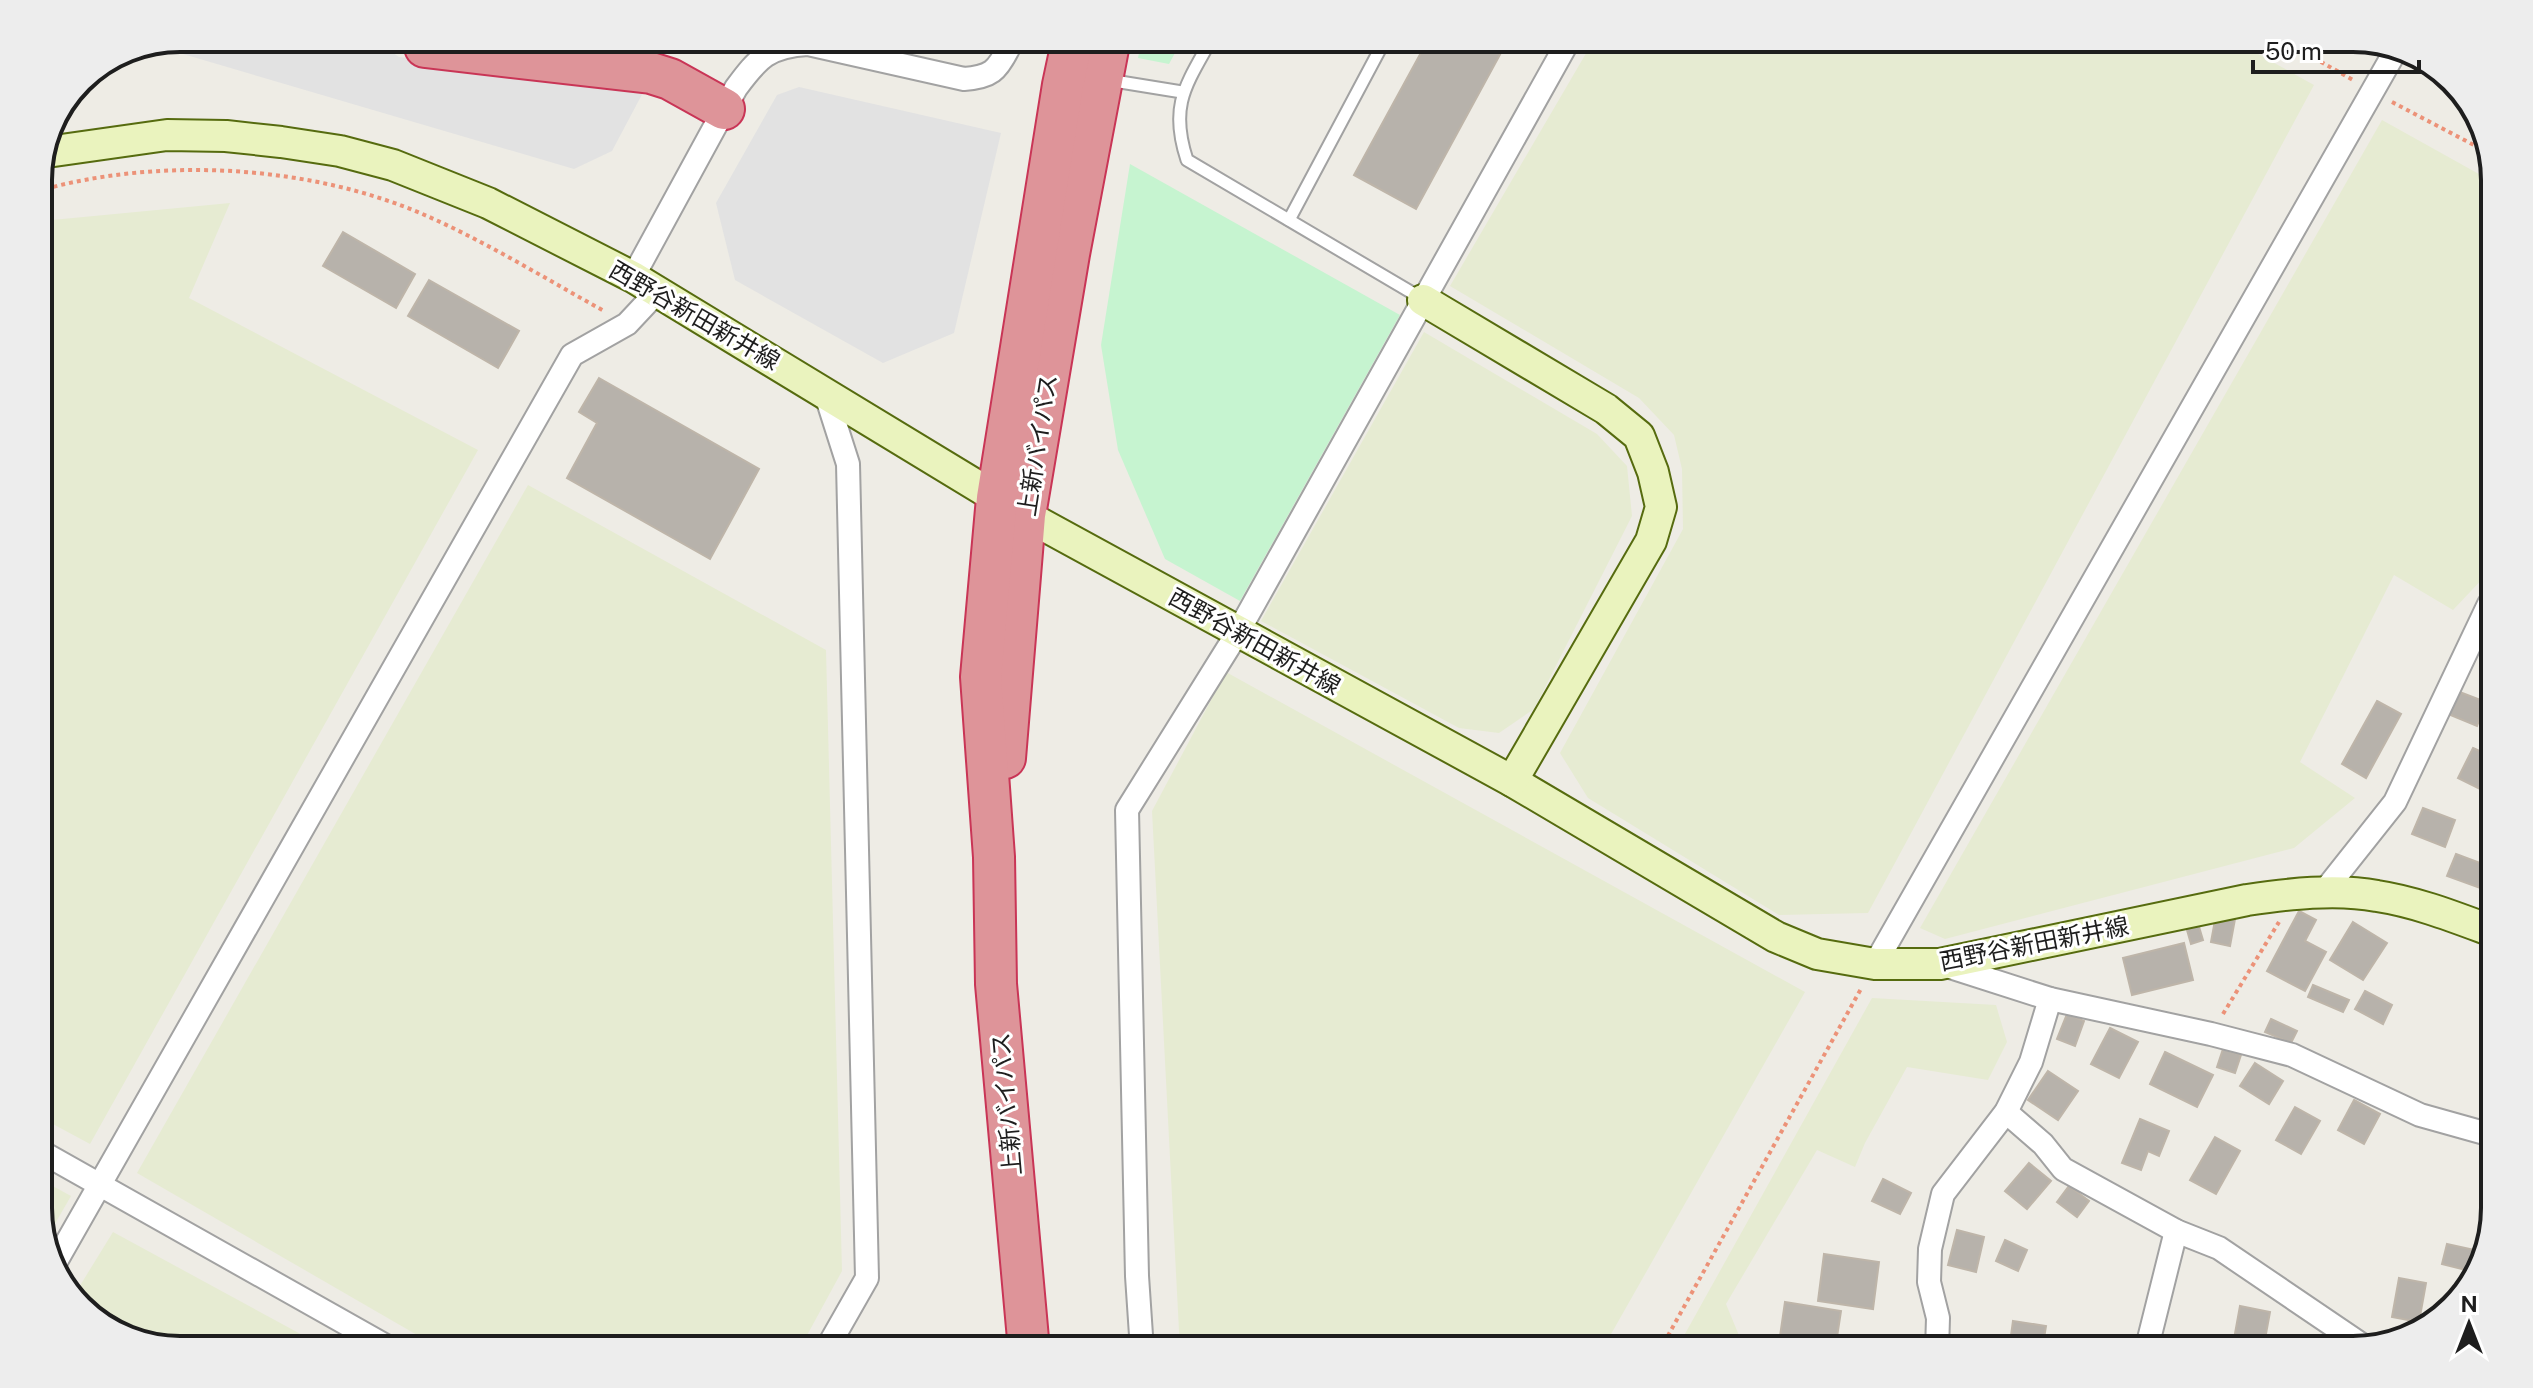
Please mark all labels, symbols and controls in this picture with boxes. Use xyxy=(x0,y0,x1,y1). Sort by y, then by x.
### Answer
scale bar xyxy=(2253,24,2419,74)
text: 50 m xyxy=(2265,37,2322,65)
street label: 西野谷新田新井線 xyxy=(605,255,785,375)
street label: 上新バイパス xyxy=(1012,372,1062,518)
street label: 西野谷新田新井線 xyxy=(1164,582,1346,700)
street label: 西野谷新田新井線 xyxy=(1937,911,2131,975)
street label: 上新バイパス xyxy=(986,1031,1026,1177)
north arrow xyxy=(2429,1284,2509,1364)
text: N xyxy=(2460,1291,2478,1317)

